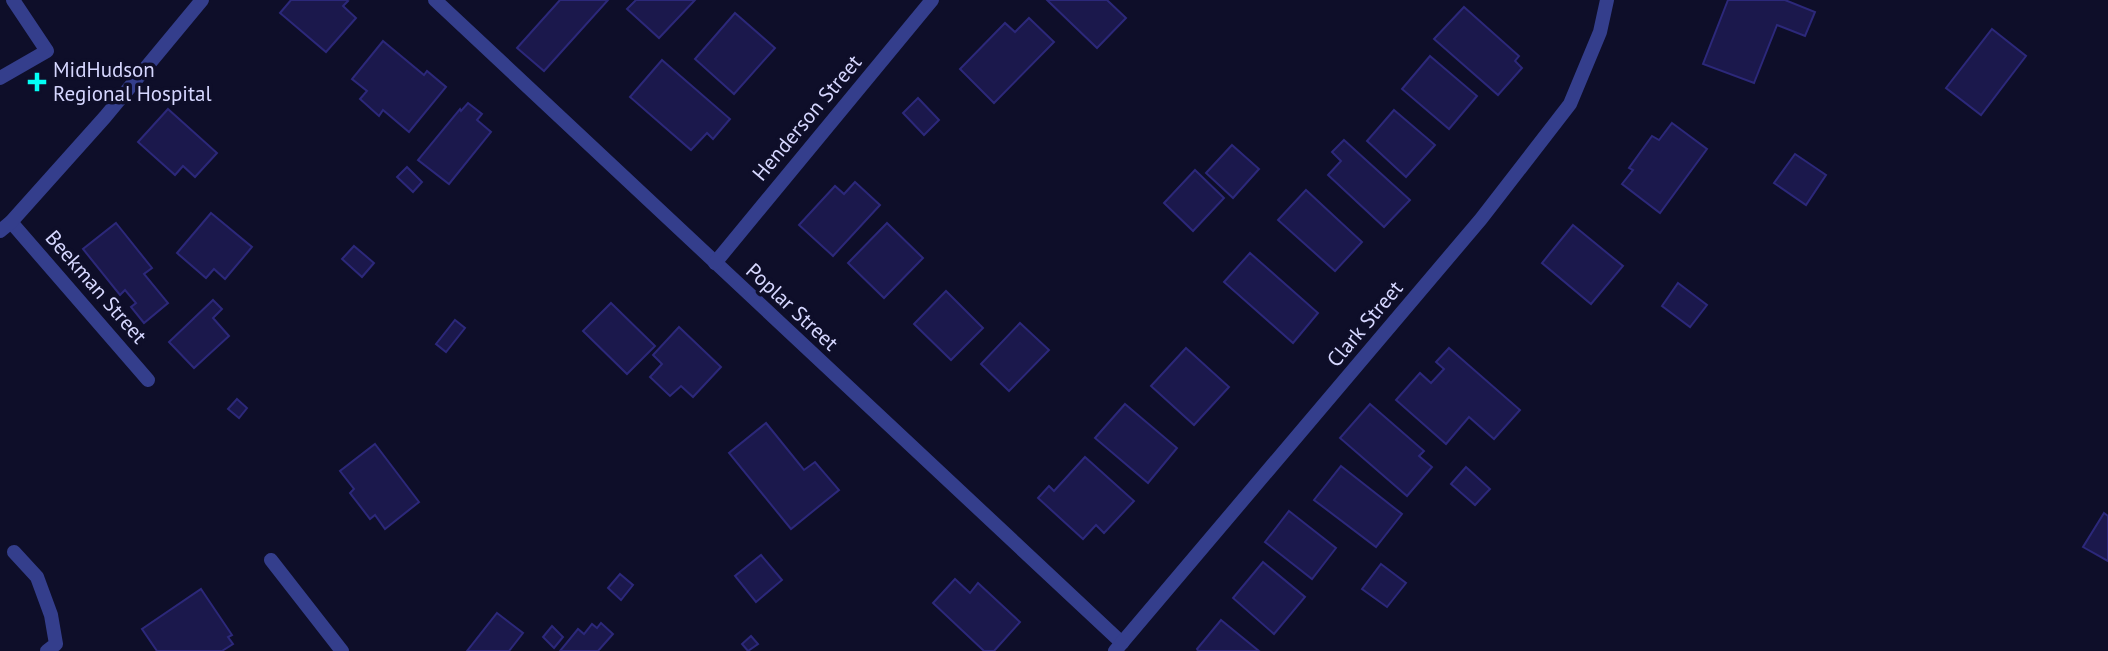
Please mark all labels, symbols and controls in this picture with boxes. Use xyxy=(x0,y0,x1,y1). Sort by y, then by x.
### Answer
street label: Henderson Street xyxy=(746,49,867,186)
place label: MidHudson Regional Hospital xyxy=(53,56,212,107)
marker: MidHudson Regional Hospital xyxy=(27,72,47,92)
street label: Beekman Street xyxy=(40,224,153,349)
street label: Poplar Street xyxy=(741,257,844,356)
street label: Clark Street xyxy=(1321,275,1408,372)

